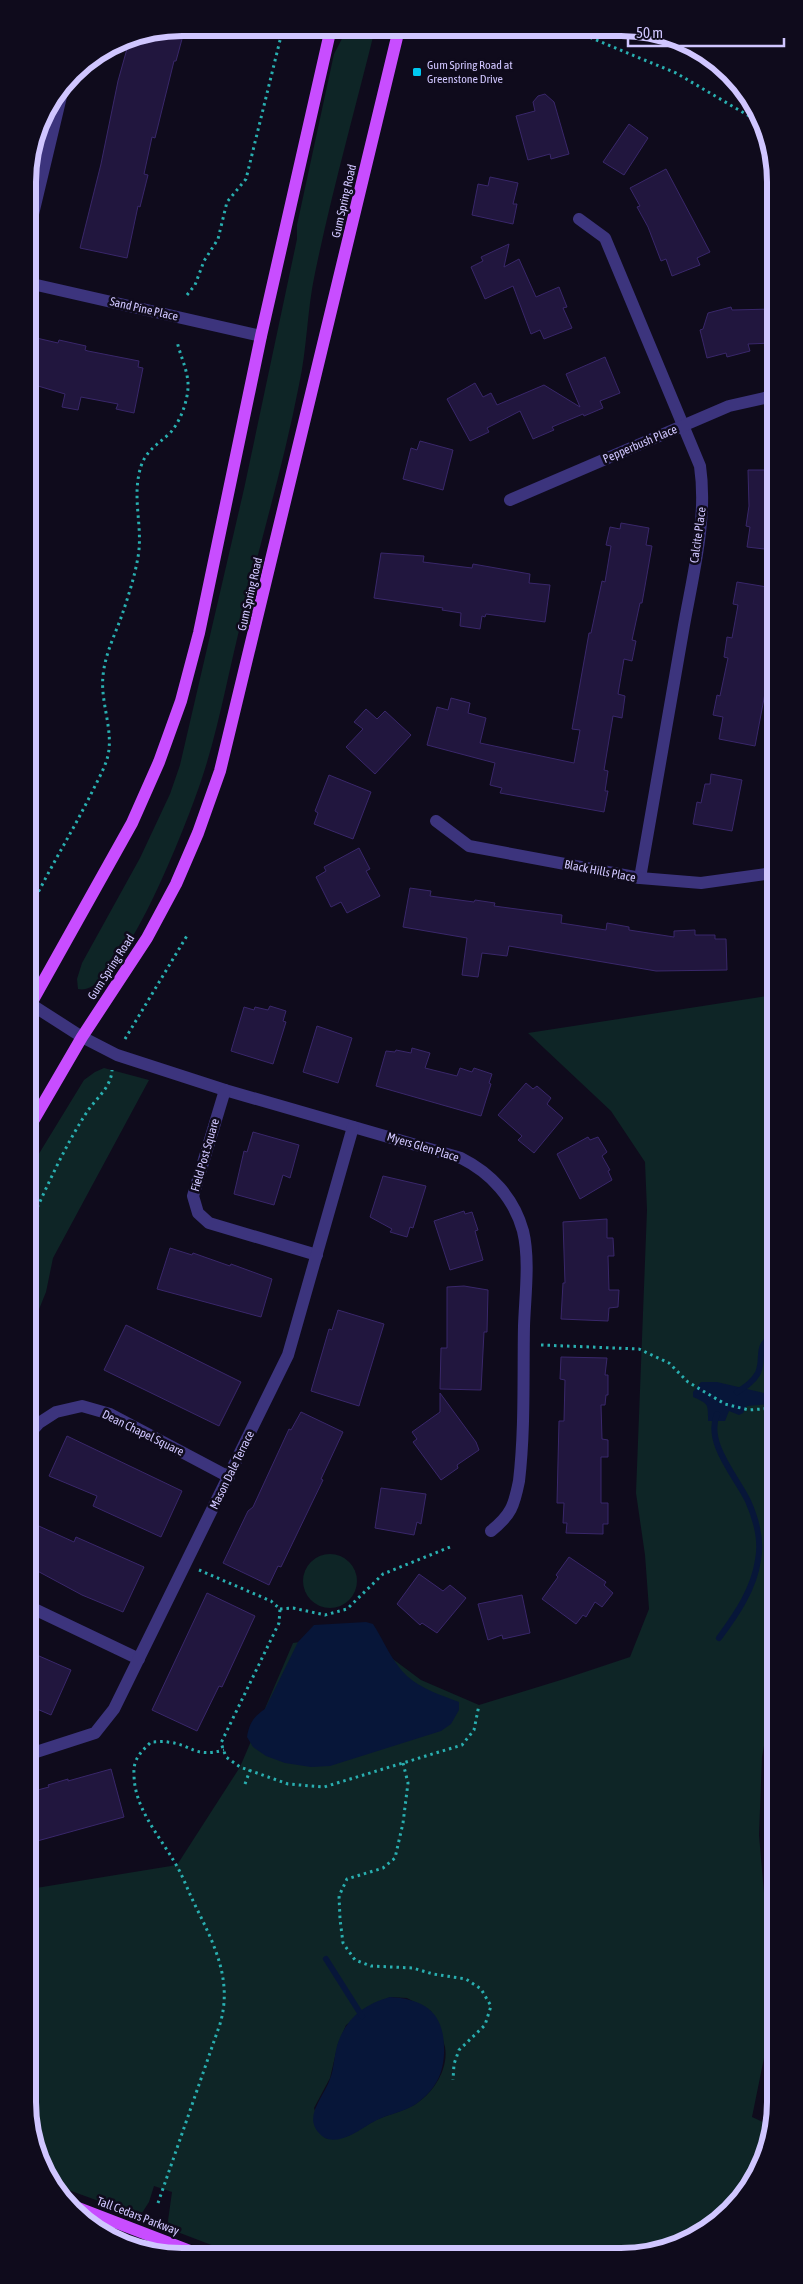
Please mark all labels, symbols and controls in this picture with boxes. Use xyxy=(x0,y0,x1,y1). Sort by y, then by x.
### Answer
scale bar xyxy=(628,15,784,47)
text: 50 m xyxy=(636,24,663,41)
place label: Gum Spring Road at Greenstone Drive xyxy=(427,58,513,86)
marker: Gum Spring Road at Greenstone Drive xyxy=(411,66,423,78)
street label: Gum Spring Road xyxy=(329,163,359,239)
street label: Sand Pine Place xyxy=(109,294,179,324)
street label: Pepperbush Place xyxy=(601,422,679,466)
street label: Calcite Place xyxy=(687,506,709,564)
street label: Gum Spring Road xyxy=(235,556,265,632)
street label: Black Hills Place xyxy=(563,857,637,885)
street label: Gum Spring Road xyxy=(85,932,137,1002)
street label: Field Post Square xyxy=(188,1117,222,1193)
street label: Myers Glen Place xyxy=(385,1129,461,1165)
street label: Dean Chapel Square xyxy=(100,1407,186,1459)
street label: Mason Dale Terrace xyxy=(207,1428,257,1512)
street label: Tall Cedars Parkway xyxy=(95,2194,181,2238)

